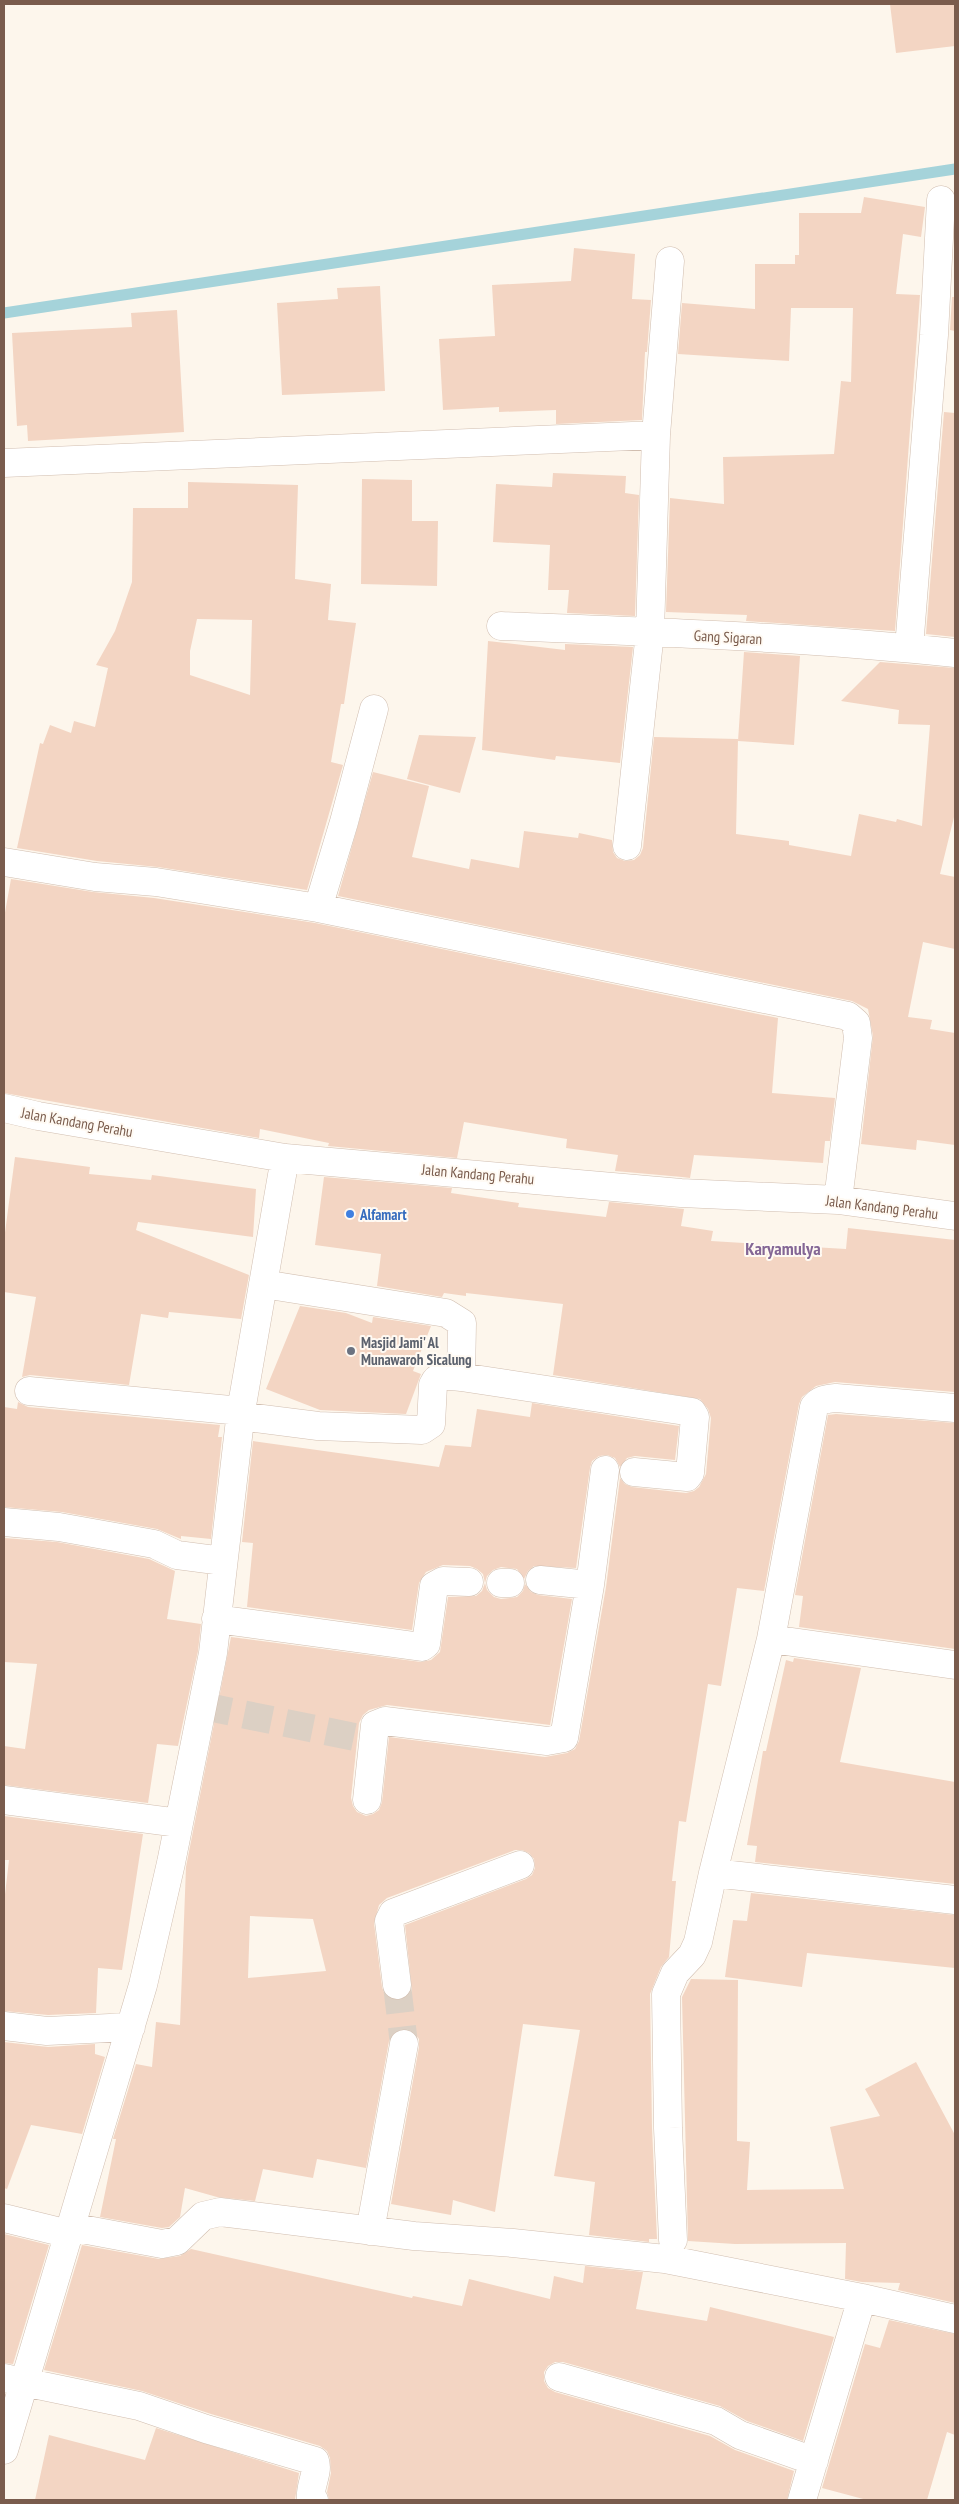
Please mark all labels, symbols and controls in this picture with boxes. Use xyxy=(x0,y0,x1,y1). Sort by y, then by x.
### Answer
street label: Gang Sigaran xyxy=(693,626,763,648)
street label: Jalan Kandang Perahu xyxy=(19,1103,134,1141)
street label: Jalan Kandang Perahu xyxy=(420,1160,535,1188)
street label: Jalan Kandang Perahu xyxy=(824,1191,939,1223)
place label: Alfamart xyxy=(359,1205,407,1224)
marker: Alfamart xyxy=(344,1208,356,1220)
district label: Karyamulya xyxy=(745,1237,821,1260)
place label: Masjid Jami' Al Munawaroh Sicalung xyxy=(361,1333,472,1369)
marker: Masjid Jami' Al Munawaroh Sicalung xyxy=(345,1345,357,1357)

